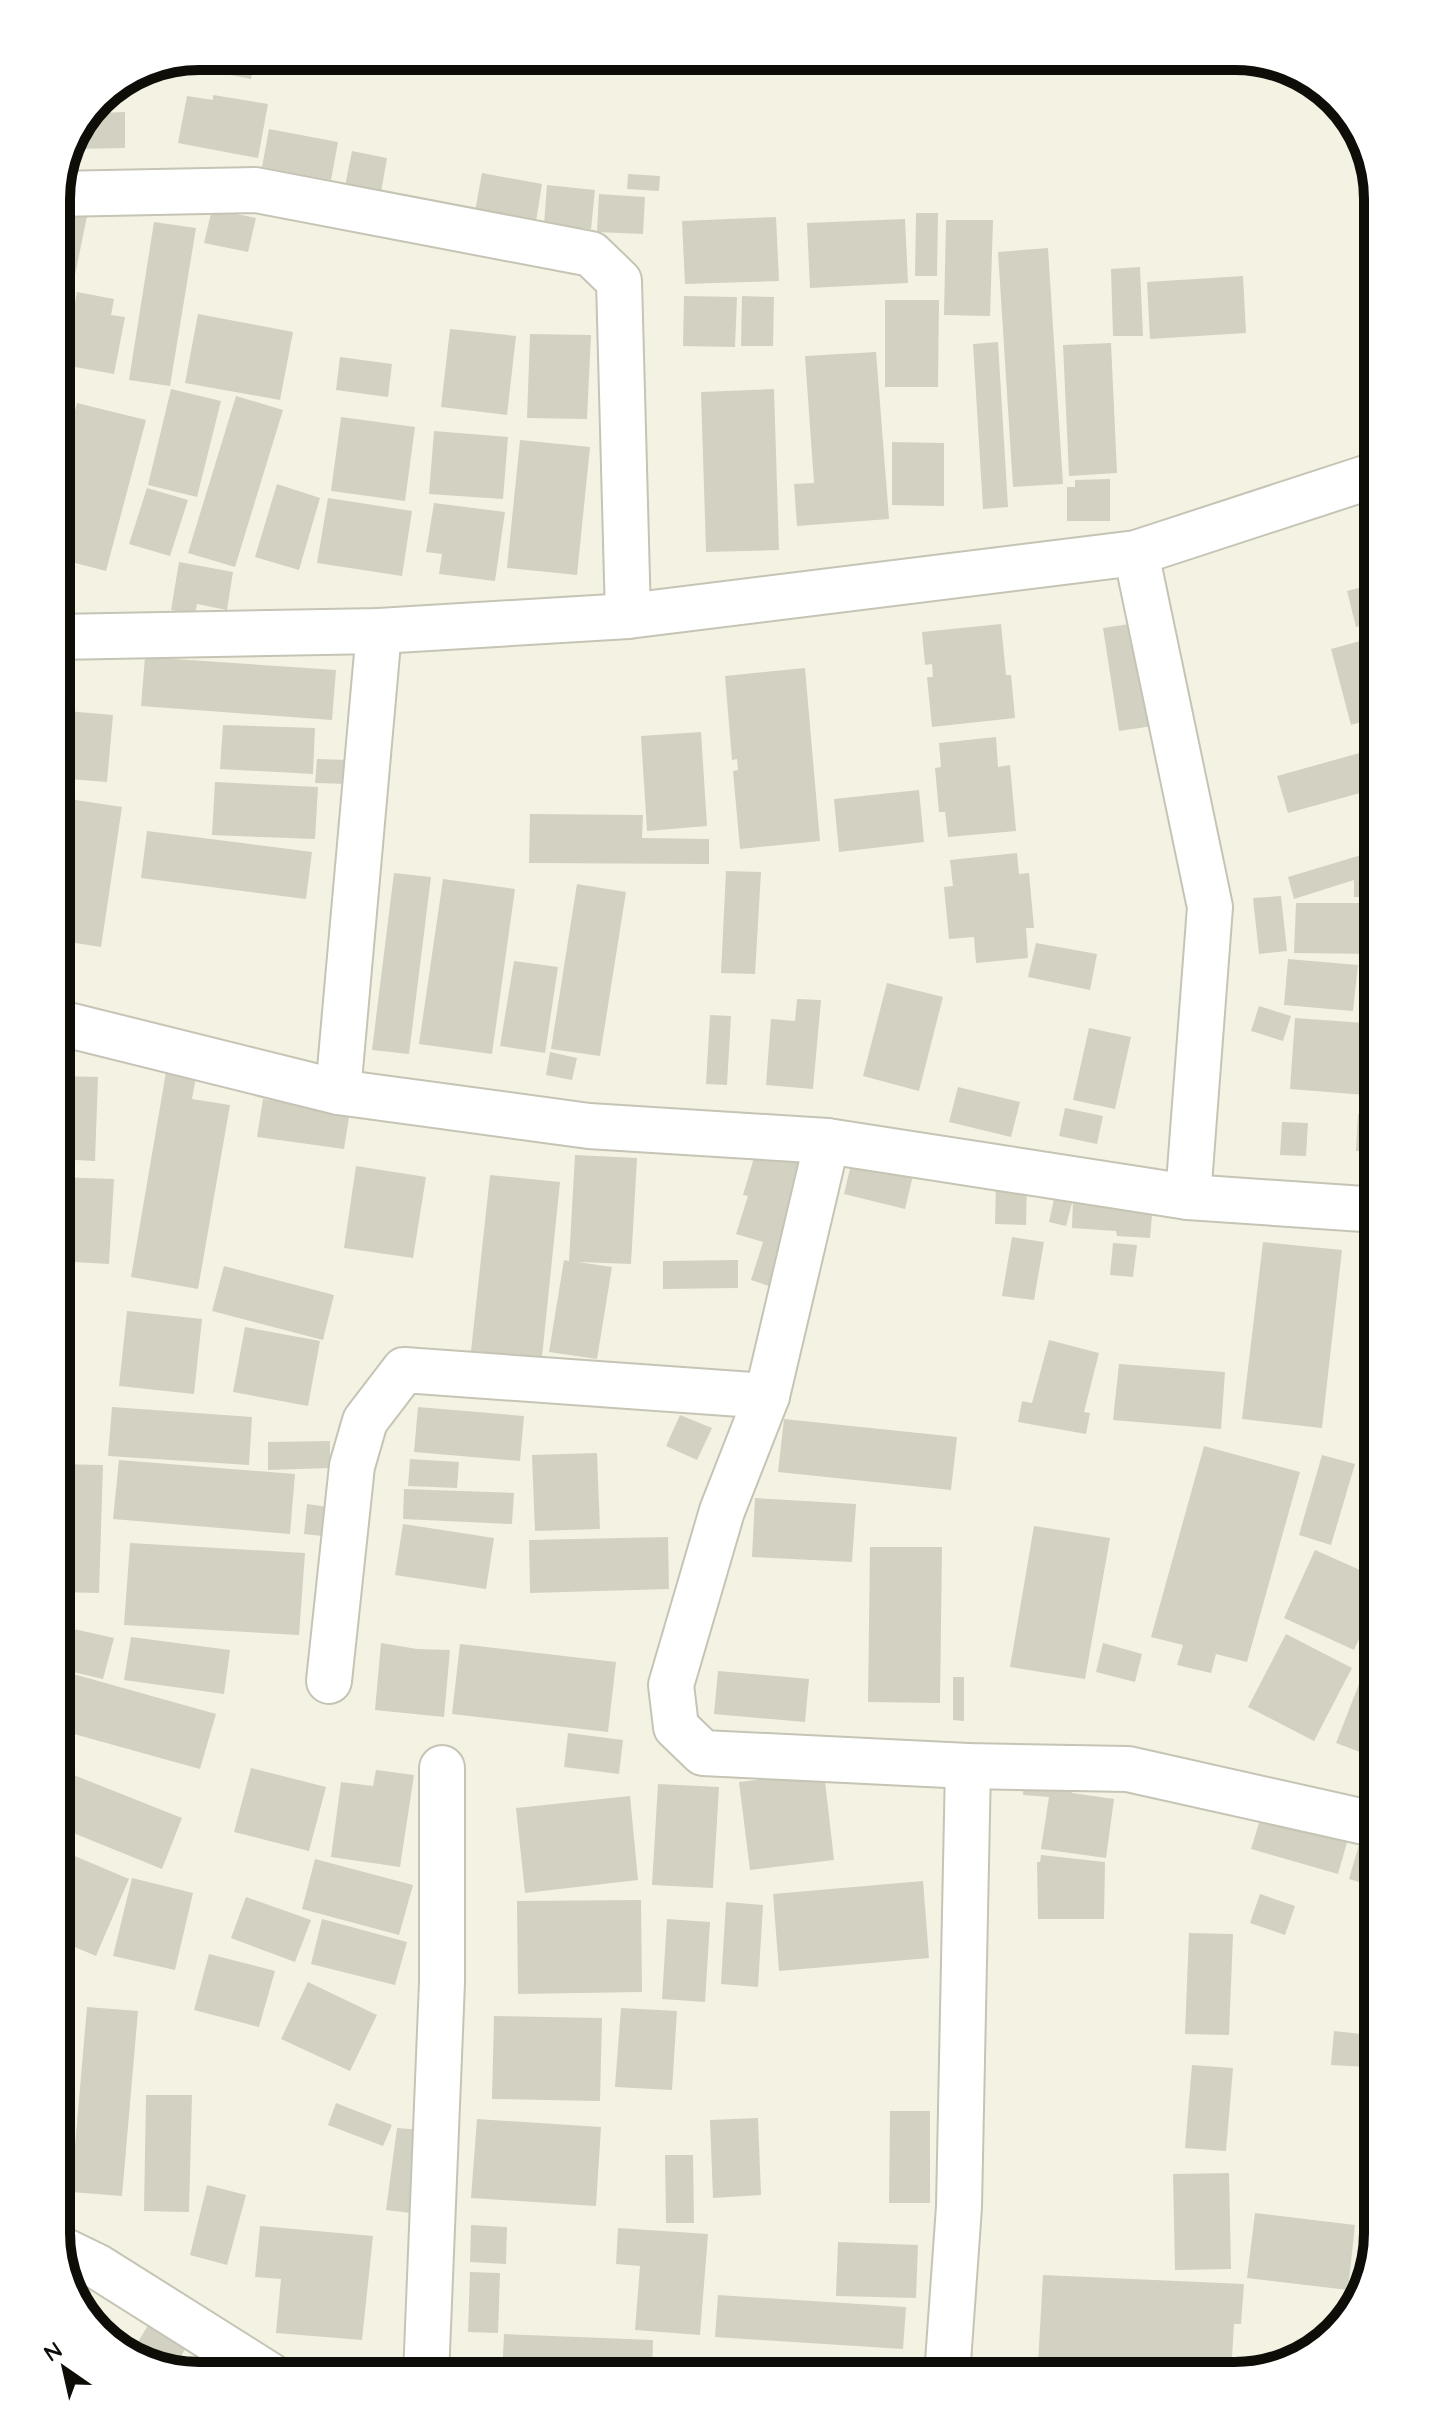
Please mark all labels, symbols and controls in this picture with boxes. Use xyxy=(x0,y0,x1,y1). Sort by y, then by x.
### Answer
north arrow xyxy=(24,2328,104,2408)
text: N xyxy=(38,2335,67,2368)

